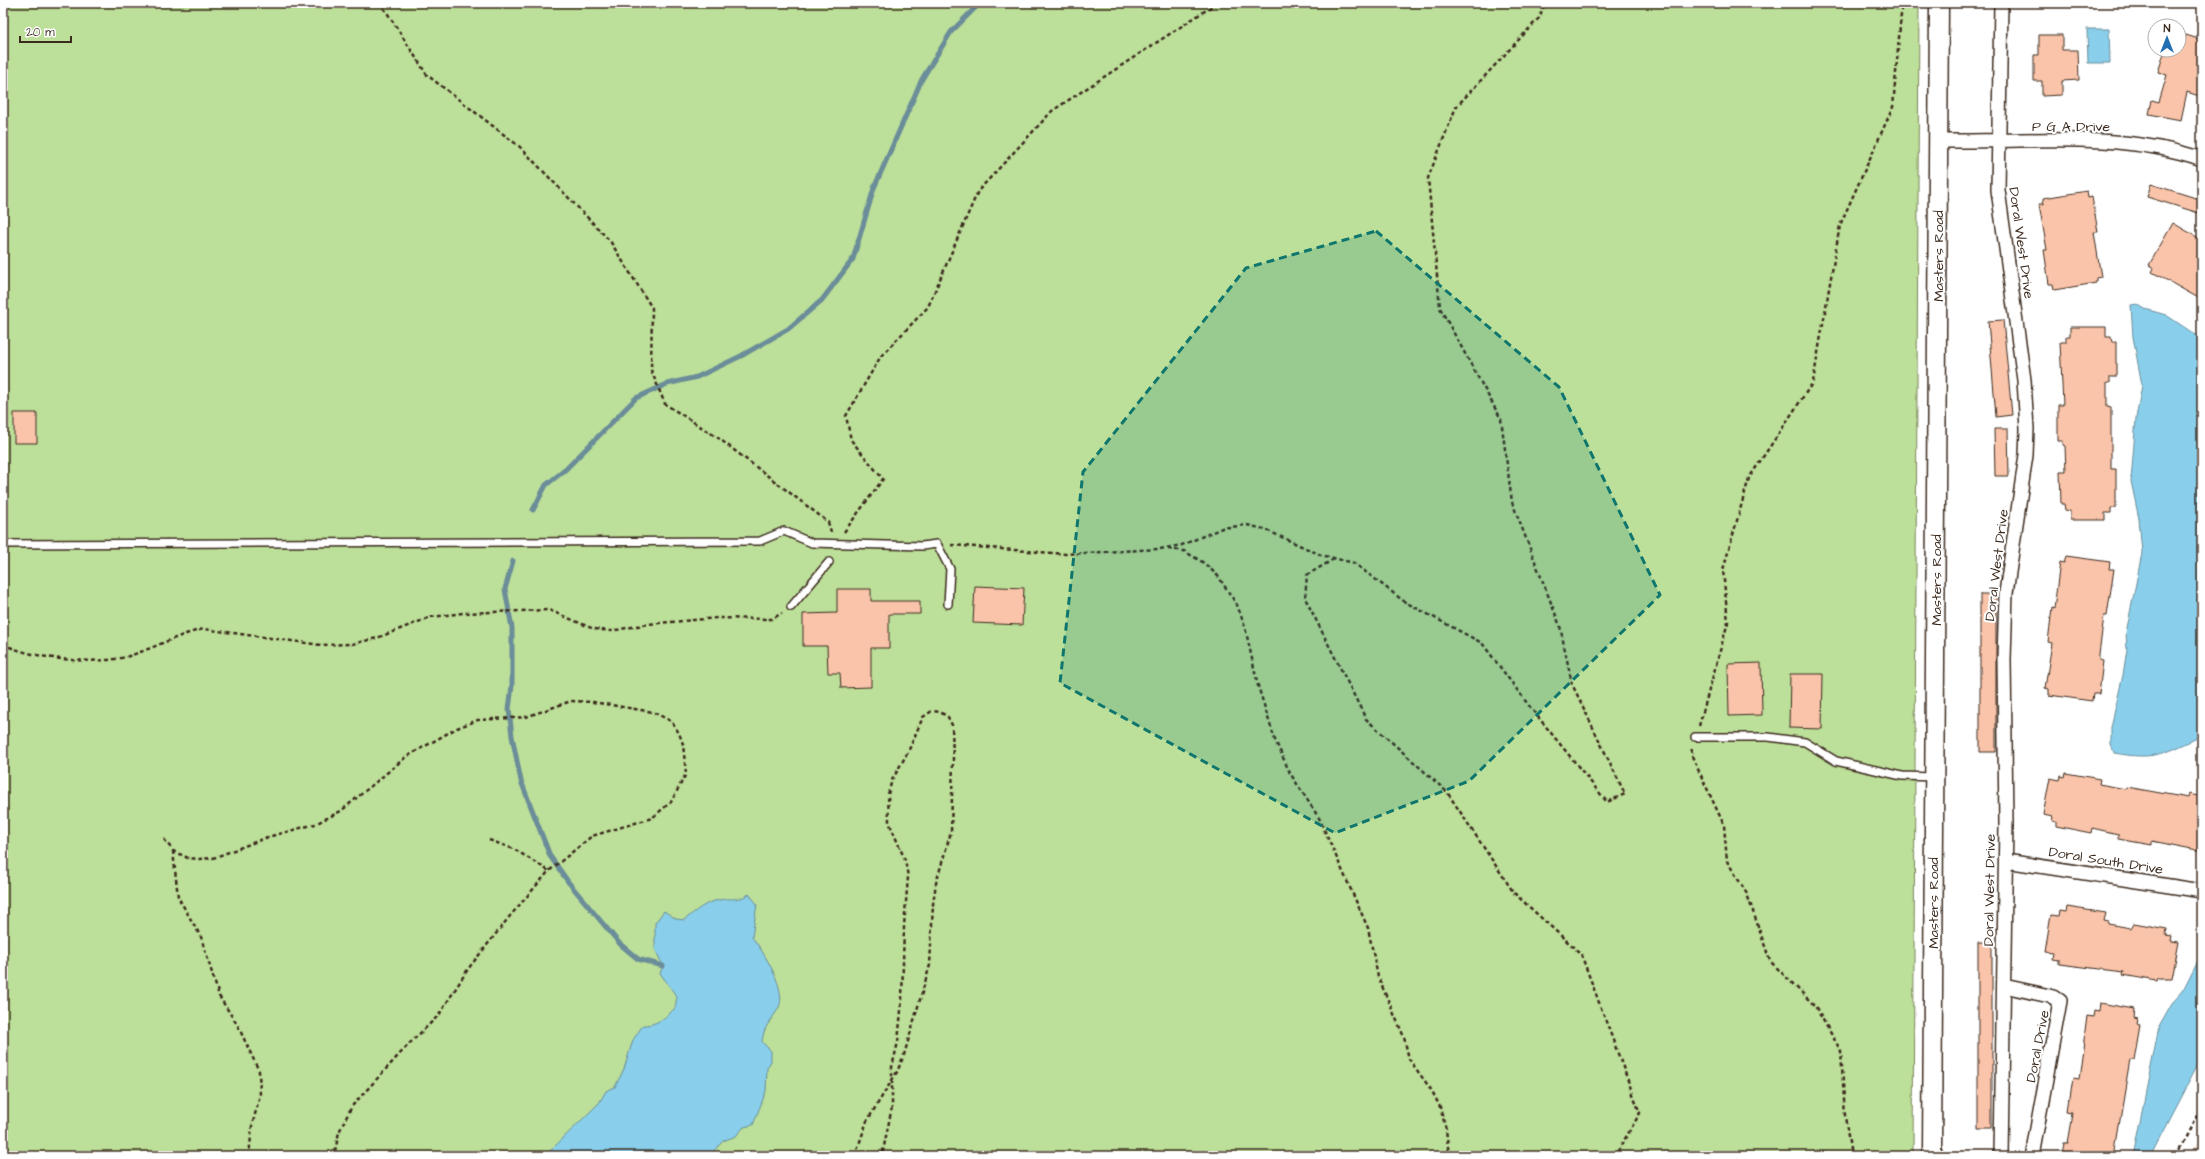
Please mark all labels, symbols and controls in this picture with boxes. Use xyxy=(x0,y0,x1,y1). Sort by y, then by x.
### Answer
scale bar xyxy=(20,18,71,44)
north arrow xyxy=(2147,18,2187,58)
text: N xyxy=(2164,21,2171,36)
text: 20 m xyxy=(26,24,55,41)
street label: P G A Drive xyxy=(2032,117,2111,137)
street label: Doral West Drive xyxy=(2003,186,2039,301)
street label: Masters Road xyxy=(1929,210,1949,302)
street label: Doral West Drive xyxy=(1980,508,2014,622)
street label: Masters Road xyxy=(1927,534,1947,626)
street label: Doral West Drive xyxy=(1979,833,2001,946)
street label: Doral South Drive xyxy=(2047,842,2165,880)
street label: Masters Road xyxy=(1924,857,1944,949)
street label: Doral Drive xyxy=(2021,1008,2055,1084)

